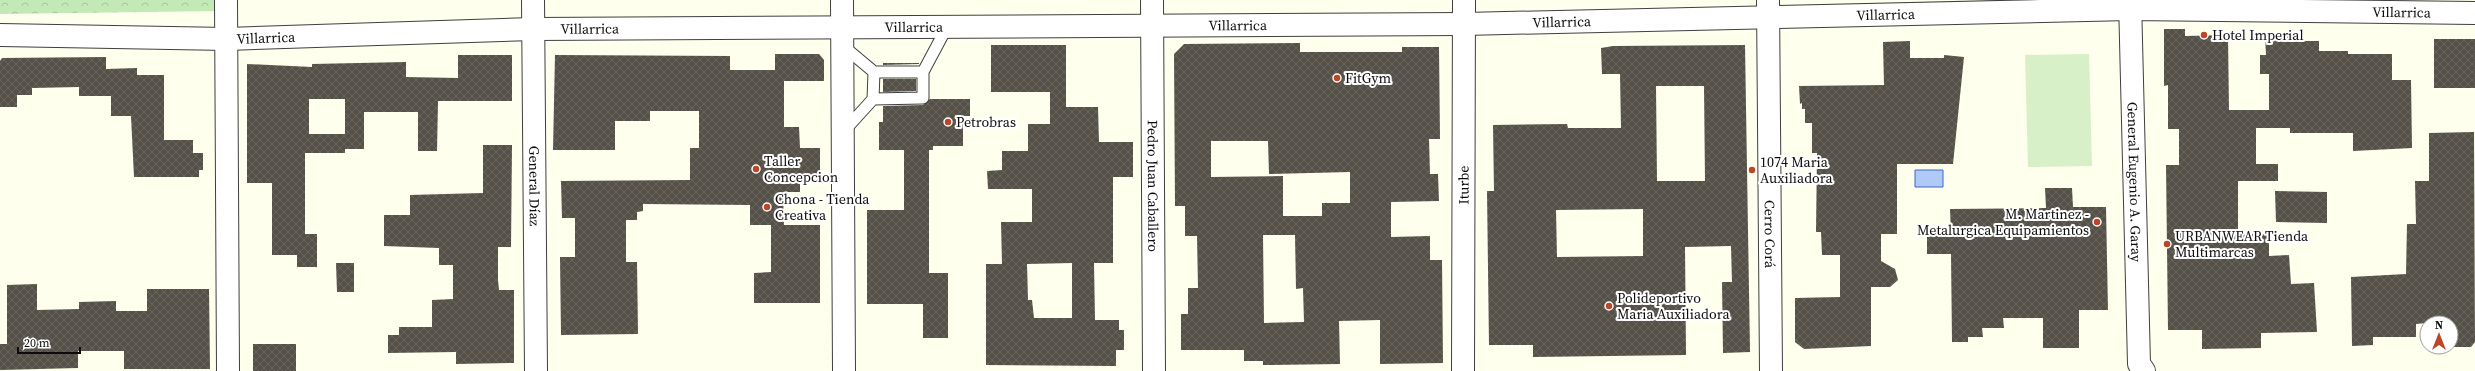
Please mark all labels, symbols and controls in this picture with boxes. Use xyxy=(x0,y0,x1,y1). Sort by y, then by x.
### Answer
street label: Villarrica xyxy=(2372,2,2432,22)
street label: Villarrica xyxy=(1856,4,1916,25)
street label: Villarrica xyxy=(1532,11,1592,32)
street label: Villarrica xyxy=(1208,15,1268,35)
street label: Villarrica xyxy=(884,17,944,37)
street label: Villarrica xyxy=(560,19,620,39)
place label: Hotel Imperial xyxy=(2212,25,2304,45)
street label: Villarrica xyxy=(236,27,296,49)
marker: Hotel Imperial xyxy=(2199,30,2209,40)
place label: FitGym xyxy=(1345,68,1391,88)
marker: FitGym xyxy=(1332,73,1342,83)
street label: General Eugenio A. Garay xyxy=(2123,102,2146,263)
place label: Petrobras xyxy=(956,112,1016,132)
marker: Petrobras xyxy=(943,117,953,127)
street label: Pedro Juan Caballero xyxy=(1143,120,1163,252)
street label: General Díaz xyxy=(524,146,545,227)
place label: Taller Concepcion xyxy=(764,151,839,187)
place label: 1074 Maria Auxiliadora xyxy=(1760,152,1834,188)
marker: Taller Concepcion xyxy=(751,164,761,174)
marker: 1074 Maria Auxiliadora xyxy=(1747,165,1757,175)
street label: Iturbe xyxy=(1453,166,1474,204)
place label: Chona - Tienda Creativa xyxy=(775,189,870,225)
street label: Cerro Corá xyxy=(1760,200,1780,269)
marker: Chona - Tienda Creativa xyxy=(762,202,772,212)
place label: M. Martinez - Metalurgica Equipamientos xyxy=(1917,204,2089,240)
marker: M. Martinez - Metalurgica Equipamientos xyxy=(2092,217,2102,227)
place label: URBANWEAR Tienda Multimarcas xyxy=(2175,226,2309,262)
marker: URBANWEAR Tienda Multimarcas xyxy=(2162,239,2172,249)
place label: Polideportivo Maria Auxiliadora xyxy=(1617,288,1730,324)
marker: Polideportivo Maria Auxiliadora xyxy=(1604,301,1614,311)
north arrow xyxy=(2419,315,2459,355)
text: N xyxy=(2435,318,2443,333)
scale bar xyxy=(18,329,80,355)
text: 20 m xyxy=(24,335,50,351)

